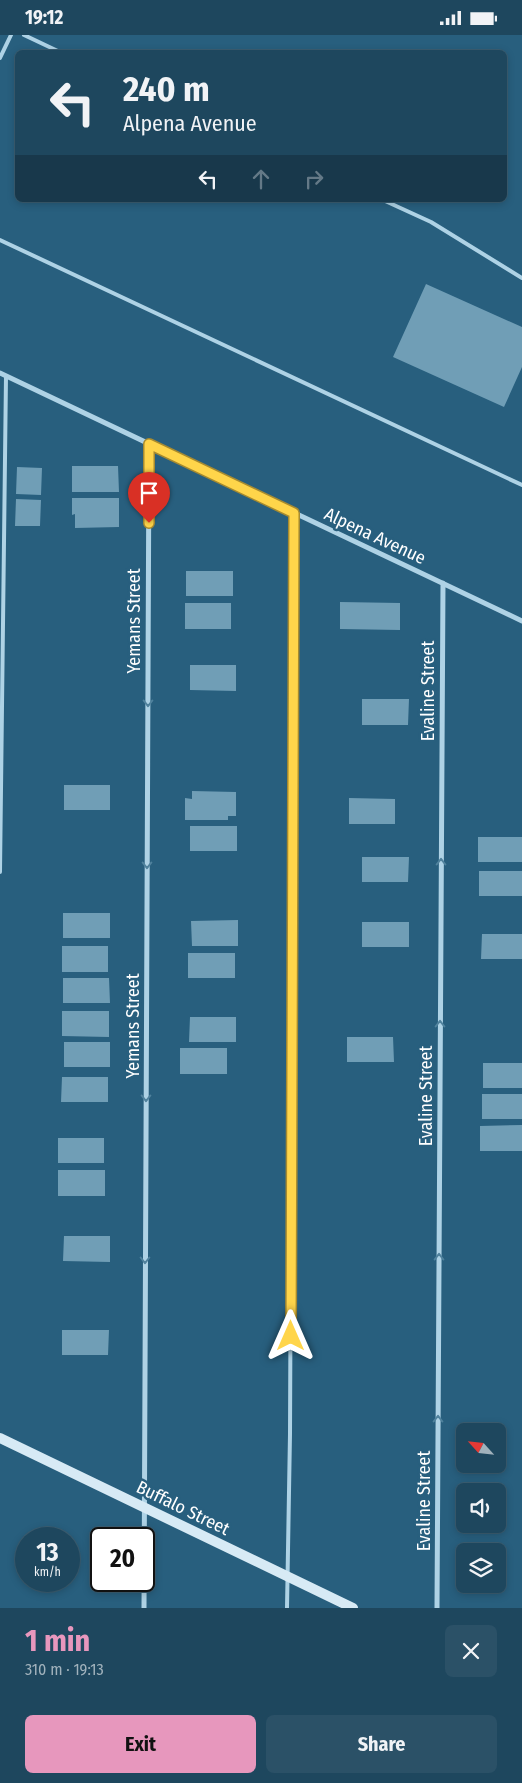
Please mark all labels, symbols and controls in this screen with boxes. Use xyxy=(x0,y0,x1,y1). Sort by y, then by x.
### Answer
text: 19:12 xyxy=(25,6,63,29)
text: 240 m xyxy=(123,68,210,110)
icon: left xyxy=(40,70,105,135)
text: Alpena Avenue xyxy=(123,110,257,137)
icon: left xyxy=(194,165,222,193)
icon: ahead xyxy=(247,165,275,193)
icon: right xyxy=(300,165,328,193)
pin xyxy=(128,472,170,523)
icon: arrive xyxy=(135,479,163,507)
street label: Alpena Avenue xyxy=(321,503,429,569)
street label: Yemans Street xyxy=(123,568,145,674)
street label: Evaline Street xyxy=(417,641,439,741)
one-way arrow xyxy=(143,699,153,707)
one-way arrow xyxy=(436,858,446,866)
one-way arrow xyxy=(142,862,152,869)
street label: Yemans Street xyxy=(122,973,144,1079)
one-way arrow xyxy=(435,1020,445,1028)
street label: Evaline Street xyxy=(415,1046,437,1146)
one-way arrow xyxy=(141,1094,151,1102)
one-way arrow xyxy=(434,1253,444,1260)
one-way arrow xyxy=(140,1256,150,1264)
position arrow xyxy=(264,1309,316,1361)
one-way arrow xyxy=(433,1415,443,1423)
north arrow xyxy=(456,1423,506,1473)
map controls xyxy=(456,1423,506,1593)
street label: Evaline Street xyxy=(413,1451,435,1551)
street label: Buffalo Street xyxy=(133,1476,233,1540)
button: sound xyxy=(456,1483,506,1533)
speed limit sign: 20 xyxy=(90,1527,155,1592)
text: 13 xyxy=(36,1538,59,1568)
button: layers xyxy=(456,1543,506,1593)
text: km/h xyxy=(34,1565,61,1579)
text: 1 min xyxy=(25,1623,90,1659)
button: close xyxy=(445,1625,497,1677)
text: 310 m · 19:13 xyxy=(25,1660,104,1679)
button: Exit xyxy=(25,1715,256,1773)
button: Share xyxy=(266,1715,497,1773)

